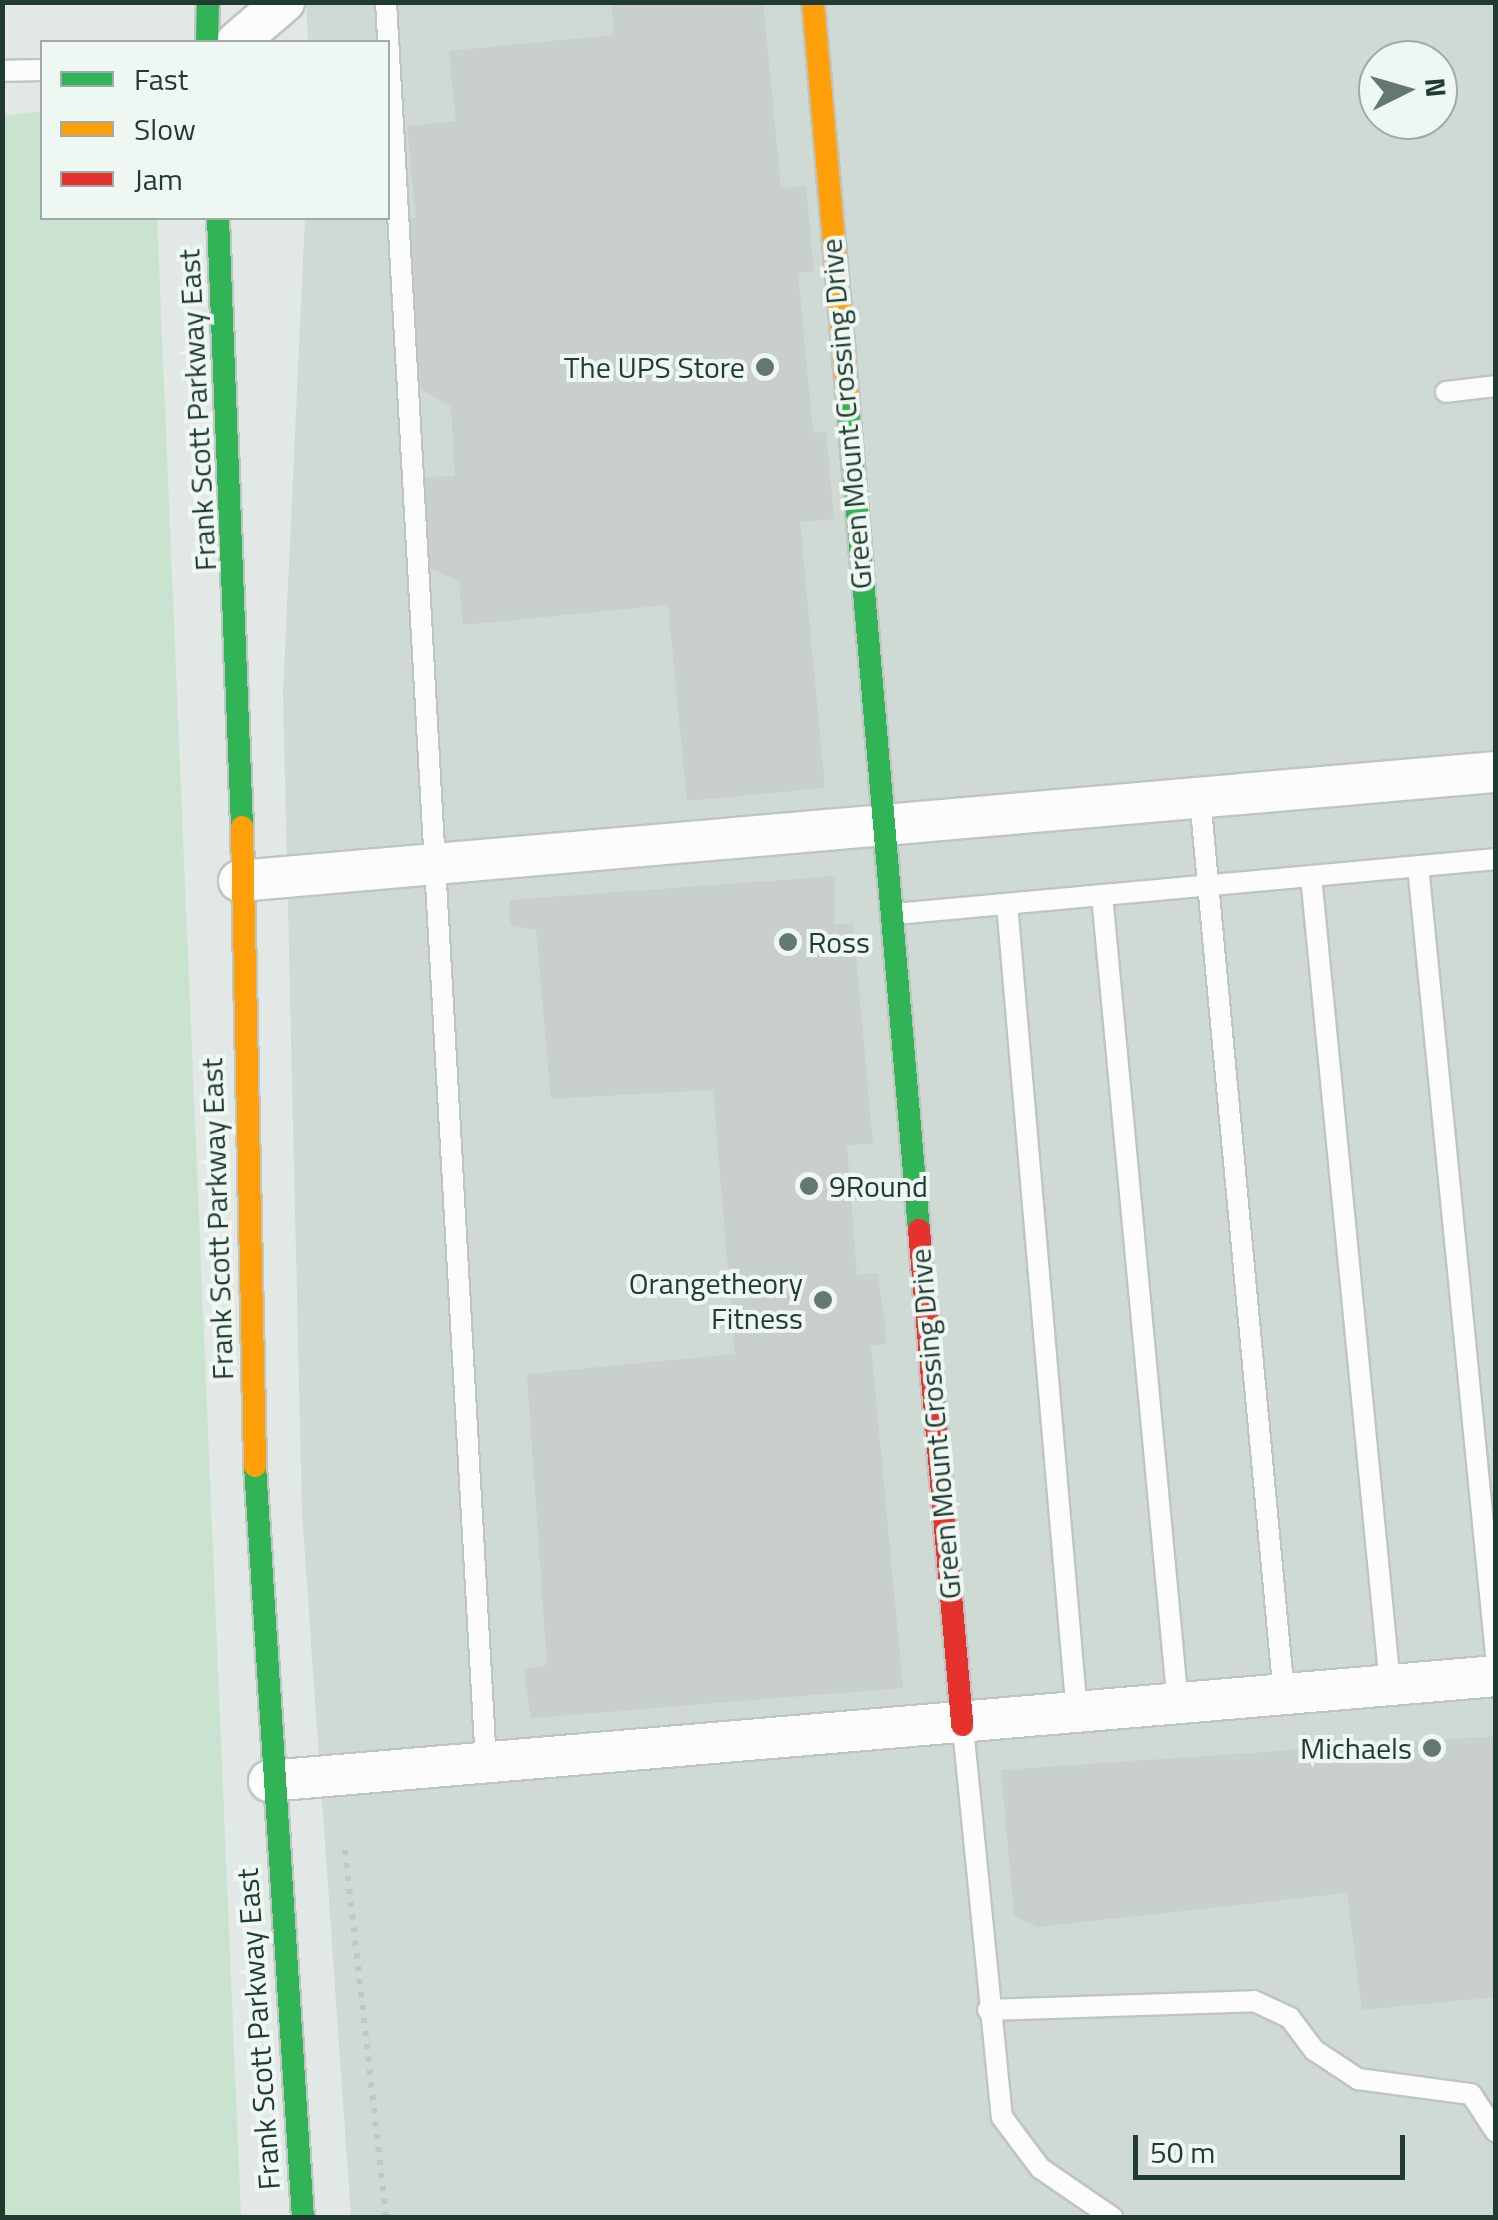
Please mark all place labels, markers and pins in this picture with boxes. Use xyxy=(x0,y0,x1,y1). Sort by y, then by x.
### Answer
place label: The UPS Store xyxy=(564,349,745,385)
marker: The UPS Store xyxy=(754,356,776,378)
place label: Ross xyxy=(808,924,870,960)
marker: Ross xyxy=(777,931,799,953)
place label: 9Round xyxy=(829,1168,928,1204)
marker: 9Round xyxy=(798,1175,820,1197)
place label: Orangetheory Fitness xyxy=(629,1265,803,1336)
marker: Orangetheory Fitness xyxy=(812,1289,834,1311)
place label: Michaels xyxy=(1300,1730,1412,1766)
marker: Michaels xyxy=(1421,1737,1443,1759)

